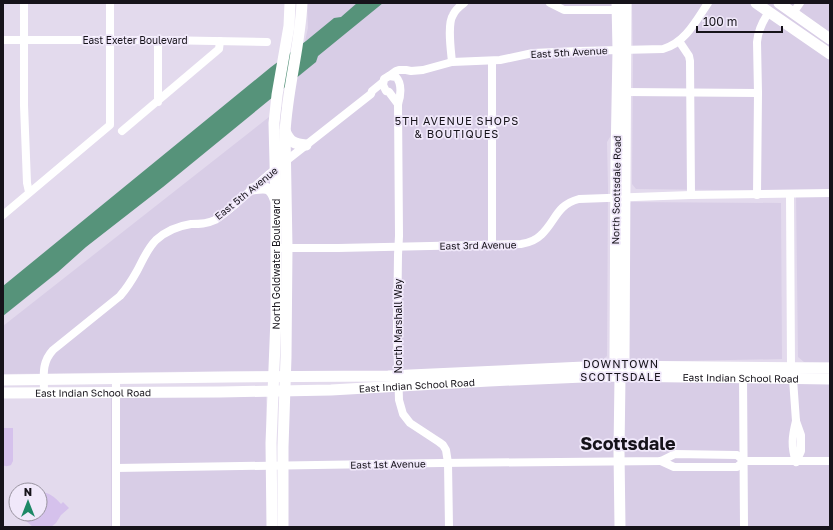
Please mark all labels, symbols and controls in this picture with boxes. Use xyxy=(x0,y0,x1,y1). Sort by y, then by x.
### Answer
scale bar xyxy=(697,8,782,34)
text: 100 m xyxy=(703,14,737,29)
street label: East Exeter Boulevard xyxy=(82,34,188,46)
street label: East 5th Avenue xyxy=(530,44,608,60)
district label: 5TH AVENUE SHOPS & BOUTIQUES xyxy=(395,114,519,140)
street label: North Scottsdale Road xyxy=(609,135,623,245)
street label: East 5th Avenue xyxy=(212,164,280,222)
street label: North Goldwater Boulevard xyxy=(270,199,282,330)
street label: East 3rd Avenue xyxy=(439,238,517,252)
street label: North Marshall Way xyxy=(392,278,404,373)
district label: DOWNTOWN SCOTTSDALE xyxy=(580,357,662,383)
street label: East Indian School Road xyxy=(682,371,799,385)
street label: East Indian School Road xyxy=(359,376,475,394)
street label: East Indian School Road xyxy=(35,386,151,399)
district label: Scottsdale xyxy=(580,432,676,454)
street label: East 1st Avenue xyxy=(350,457,426,471)
north arrow xyxy=(8,482,48,522)
text: N xyxy=(24,485,32,498)

